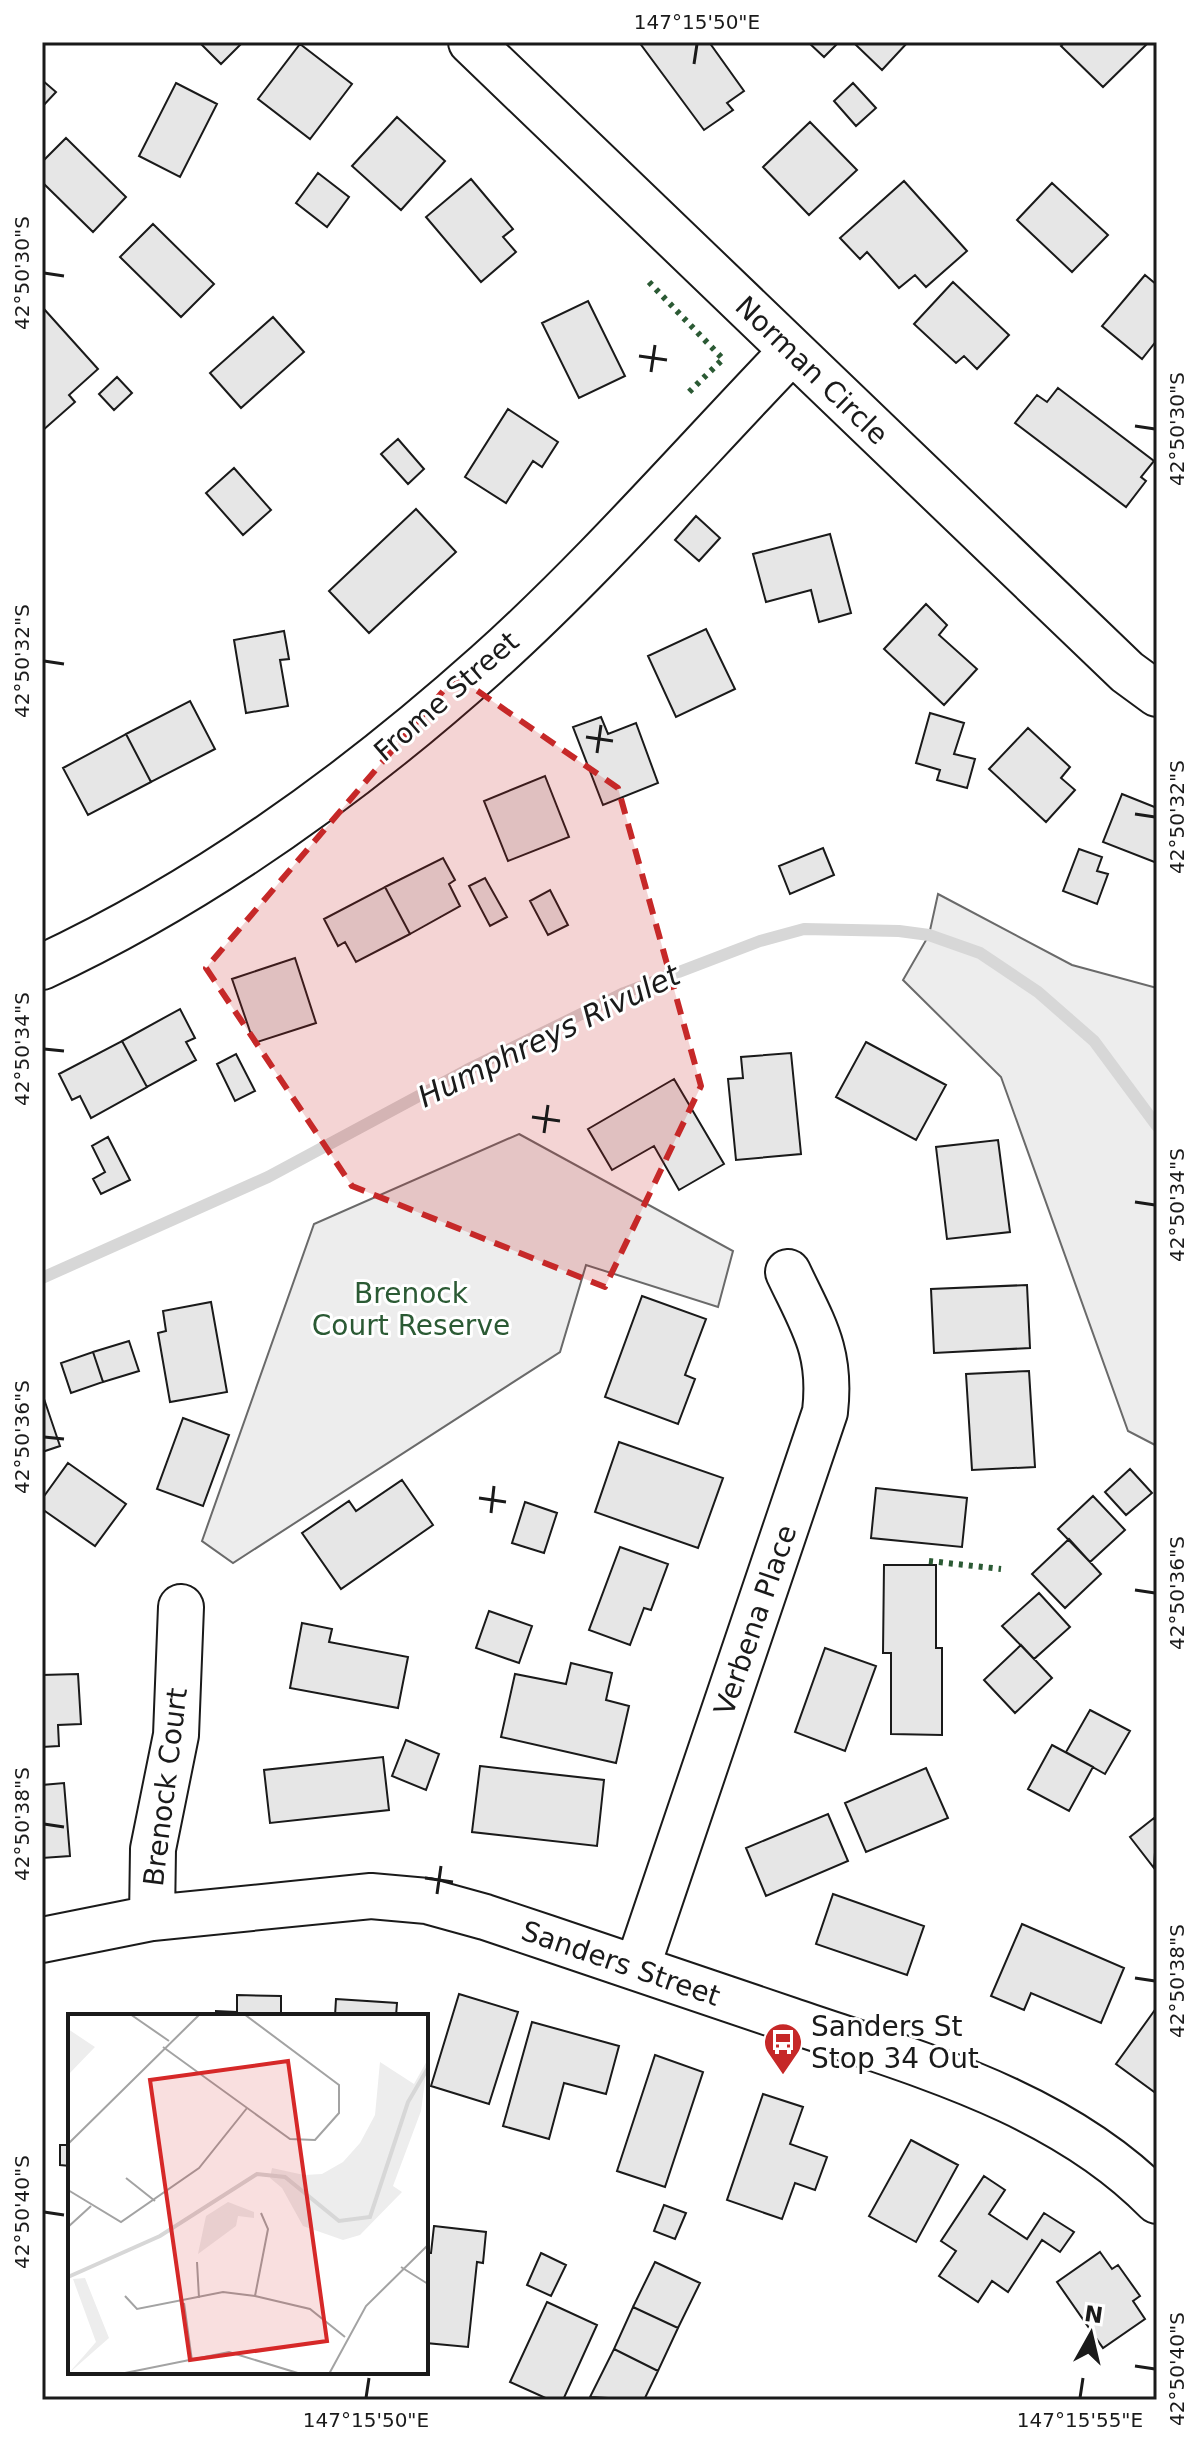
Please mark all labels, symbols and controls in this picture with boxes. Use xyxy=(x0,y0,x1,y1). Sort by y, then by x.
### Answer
text: 147°15'50"E xyxy=(634,10,760,34)
text: 42°50'30"S xyxy=(10,216,34,330)
street label: Norman Circle xyxy=(729,289,895,451)
text: 42°50'30"S xyxy=(1165,372,1189,486)
text: 42°50'32"S xyxy=(10,604,34,718)
street label: Frome Street xyxy=(367,625,525,768)
text: 42°50'32"S xyxy=(1165,760,1189,874)
water label: Humphreys Rivulet xyxy=(412,956,687,1114)
text: 42°50'34"S xyxy=(10,992,34,1106)
text: 42°50'34"S xyxy=(1165,1148,1189,1262)
park label: Brenock Court Reserve xyxy=(312,1277,510,1342)
text: 42°50'36"S xyxy=(10,1380,34,1494)
street label: Verbena Place xyxy=(707,1521,803,1720)
text: 42°50'36"S xyxy=(1165,1536,1189,1650)
street label: Brenock Court xyxy=(137,1686,194,1888)
text: 42°50'38"S xyxy=(10,1767,34,1881)
street label: Sanders Street xyxy=(517,1914,724,2013)
text: 42°50'38"S xyxy=(1165,1924,1189,2038)
place label: Sanders St Stop 34 Out xyxy=(811,2010,979,2075)
inset map xyxy=(68,2014,428,2374)
bus stop icon: Sanders St Stop 34 Out xyxy=(762,2021,804,2076)
text: 42°50'40"S xyxy=(10,2155,34,2269)
north arrow xyxy=(1051,2294,1131,2374)
text: N xyxy=(1083,2301,1105,2328)
text: 42°50'40"S xyxy=(1165,2312,1189,2426)
text: 147°15'50"E xyxy=(303,2408,429,2432)
text: 147°15'55"E xyxy=(1017,2408,1143,2432)

